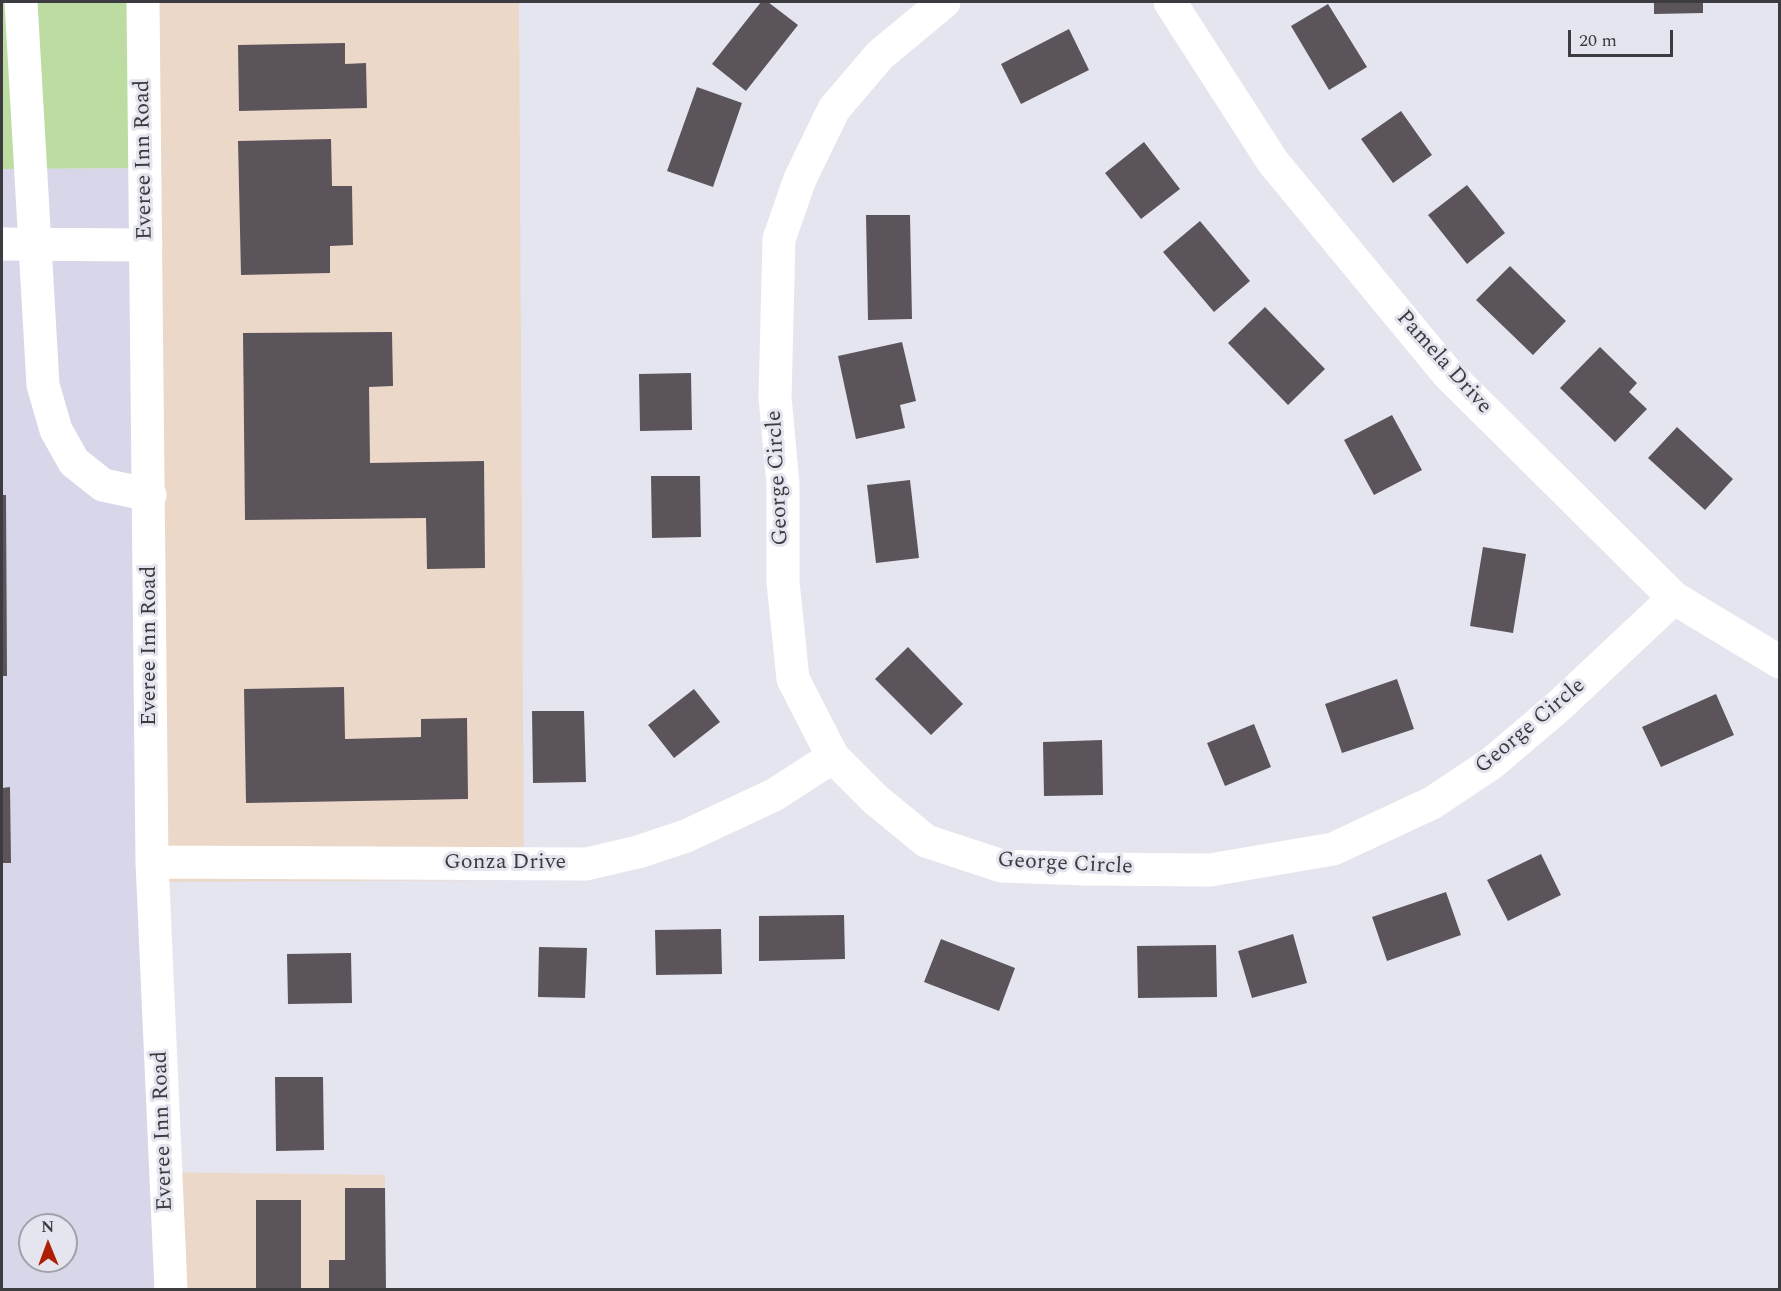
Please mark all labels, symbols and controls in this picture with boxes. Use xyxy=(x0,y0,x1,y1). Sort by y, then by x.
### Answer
scale bar xyxy=(1571,18,1676,56)
text: 20 m xyxy=(1579,27,1617,54)
street label: Everee Inn Road xyxy=(130,80,160,240)
street label: Pamela Drive xyxy=(1390,306,1496,420)
street label: George Circle xyxy=(762,410,796,546)
street label: Everee Inn Road xyxy=(138,566,164,726)
street label: George Circle xyxy=(1471,673,1591,781)
street label: George Circle xyxy=(997,848,1133,882)
street label: Gonza Drive xyxy=(444,851,566,877)
street label: Everee Inn Road xyxy=(148,1050,180,1212)
north arrow xyxy=(18,1213,78,1273)
text: N xyxy=(41,1215,54,1239)

